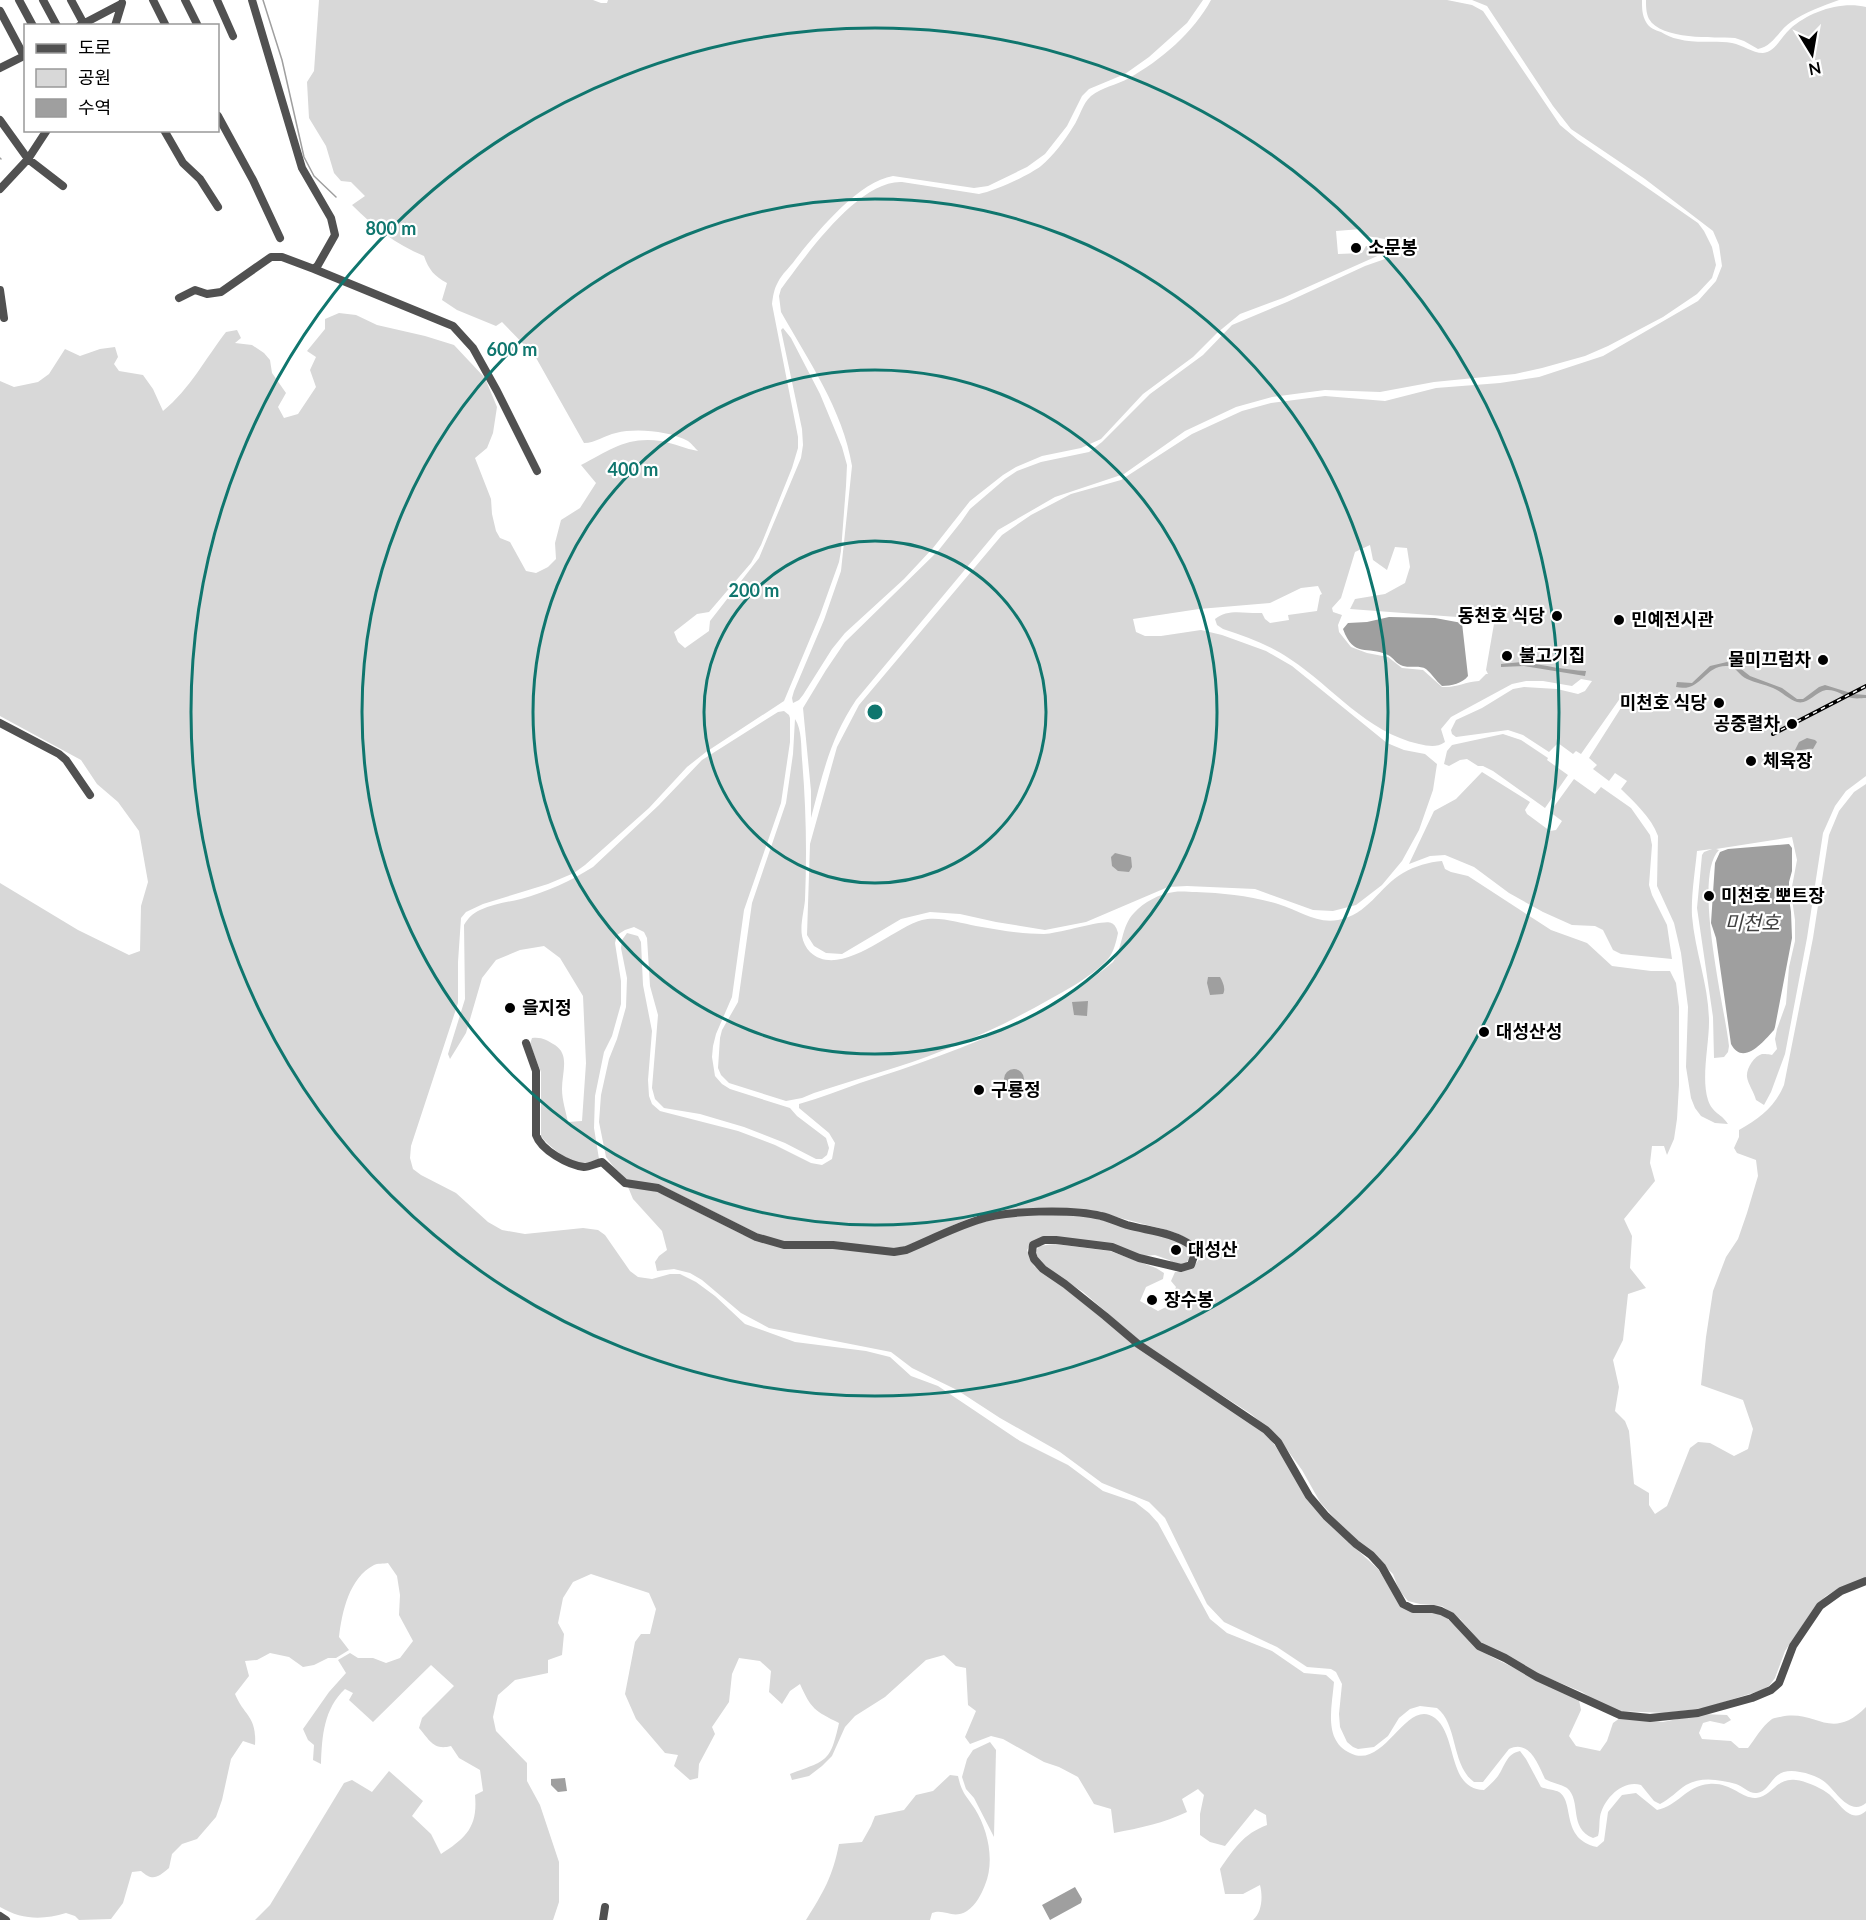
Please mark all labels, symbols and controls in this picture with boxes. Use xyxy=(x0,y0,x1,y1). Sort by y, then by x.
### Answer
legend xyxy=(24,24,219,132)
north arrow xyxy=(1782,24,1842,84)
text: 도로 xyxy=(78,36,111,58)
text: N xyxy=(1807,59,1823,80)
text: 공원 xyxy=(78,66,111,88)
text: 수역 xyxy=(78,96,111,118)
text: 800 m xyxy=(366,217,416,239)
place label: 소문봉 xyxy=(1368,236,1418,258)
marker: 소문봉 xyxy=(1349,241,1363,255)
text: 600 m xyxy=(487,338,537,360)
text: 400 m xyxy=(608,458,658,480)
text: 200 m xyxy=(729,579,779,601)
place label: 동천호 식당 xyxy=(1458,604,1545,626)
place label: 민예전시관 xyxy=(1631,608,1714,630)
marker: 동천호 식당 xyxy=(1550,609,1564,623)
marker: 민예전시관 xyxy=(1612,613,1626,627)
place label: 불고기집 xyxy=(1519,644,1585,666)
place label: 물미끄럼차 xyxy=(1728,648,1811,670)
marker: 불고기집 xyxy=(1500,649,1514,663)
marker: 물미끄럼차 xyxy=(1816,653,1830,667)
place label: 미천호 식당 xyxy=(1620,691,1707,713)
marker: 미천호 식당 xyxy=(1712,696,1726,710)
centre of rings xyxy=(865,702,885,722)
place label: 공중렬차 xyxy=(1714,712,1780,734)
marker: 공중렬차 xyxy=(1785,717,1799,731)
place label: 체육장 xyxy=(1763,749,1813,771)
marker: 체육장 xyxy=(1744,754,1758,768)
place label: 미천호 뽀트장 xyxy=(1721,884,1825,906)
marker: 미천호 뽀트장 xyxy=(1702,889,1716,903)
water label: 미천호 xyxy=(1724,910,1781,934)
place label: 을지정 xyxy=(522,996,572,1018)
marker: 을지정 xyxy=(503,1001,517,1015)
place label: 대성산성 xyxy=(1496,1020,1562,1042)
marker: 대성산성 xyxy=(1477,1025,1491,1039)
place label: 구룡정 xyxy=(991,1078,1041,1100)
marker: 구룡정 xyxy=(972,1083,986,1097)
place label: 대성산 xyxy=(1188,1238,1238,1260)
marker: 대성산 xyxy=(1169,1243,1183,1257)
place label: 장수봉 xyxy=(1164,1288,1214,1310)
marker: 장수봉 xyxy=(1145,1293,1159,1307)

